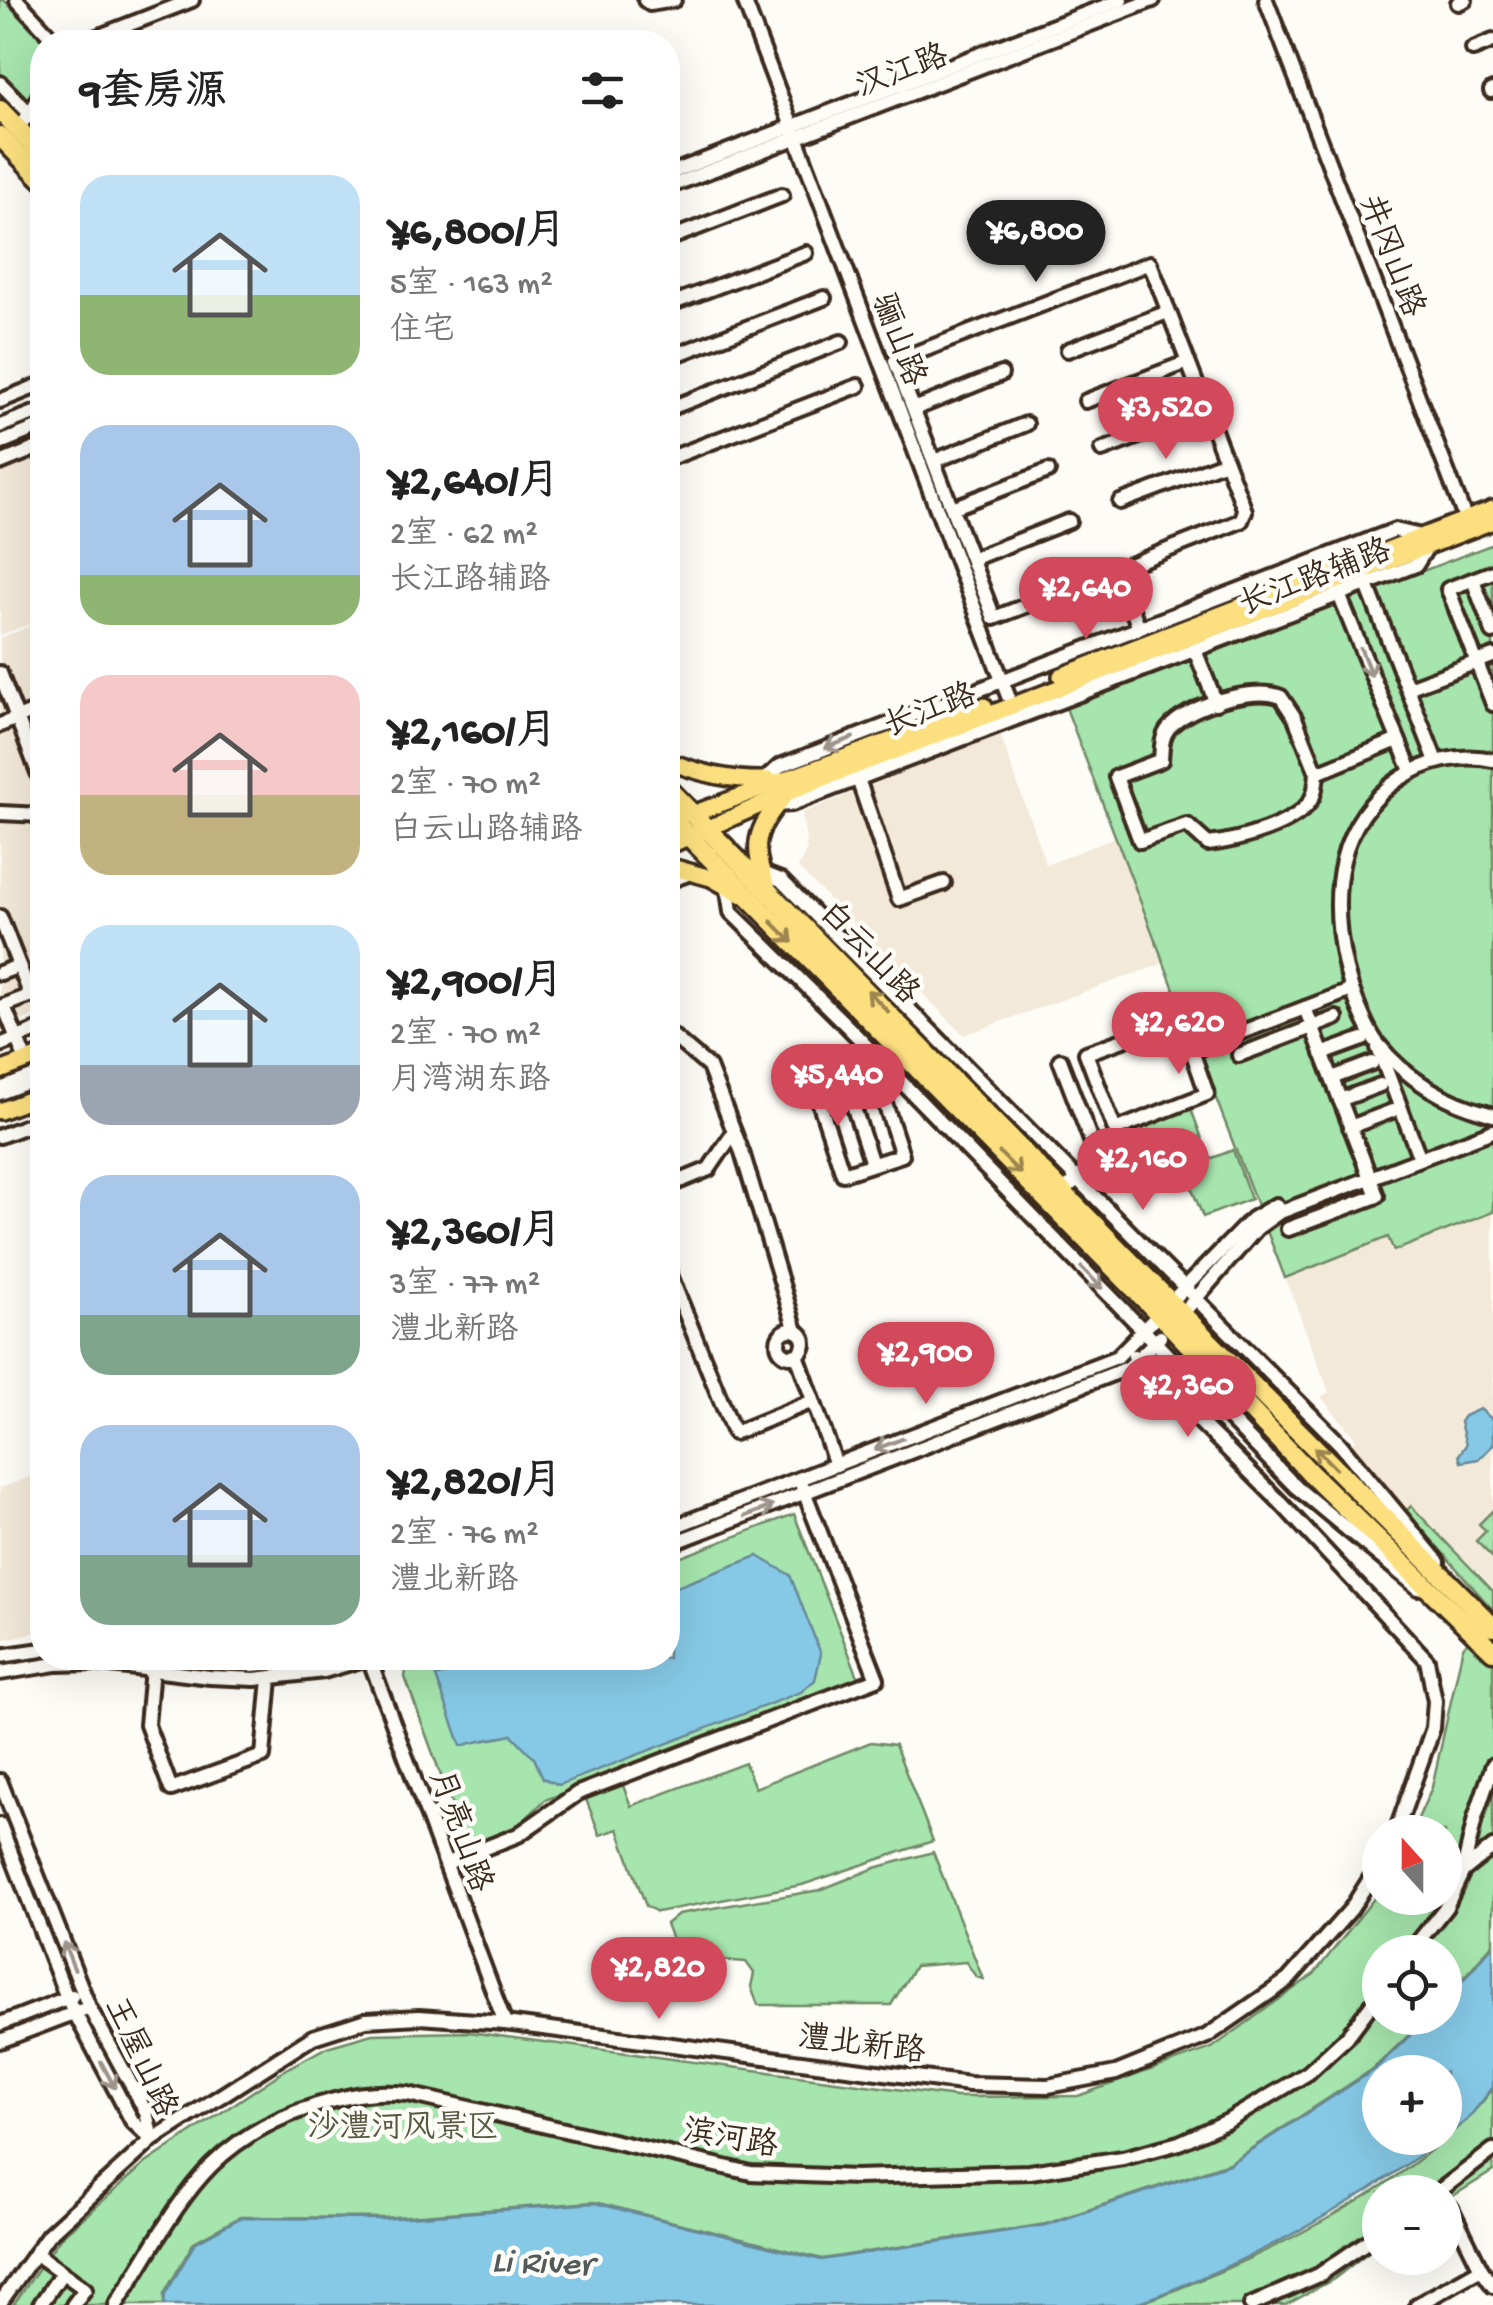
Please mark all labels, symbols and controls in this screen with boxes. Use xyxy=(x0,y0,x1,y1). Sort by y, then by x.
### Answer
street label: 汉江路 xyxy=(850,37,954,109)
icon: filters xyxy=(575,63,630,118)
text: 9套房源 xyxy=(80,71,227,120)
street label: 井冈山路 xyxy=(1349,190,1432,323)
pin: ¥6,800 xyxy=(955,200,1117,285)
text: ¥6,800/月 xyxy=(390,210,567,259)
text: ¥6,800 xyxy=(989,213,1083,251)
icon: home xyxy=(160,215,280,335)
text: 5室 · 163 m² xyxy=(390,267,553,305)
street label: 骊山路 xyxy=(861,288,933,392)
text: 住宅 xyxy=(390,313,454,351)
pin: ¥3,520 xyxy=(1085,377,1247,462)
text: ¥3,520 xyxy=(1120,390,1212,428)
text: ¥2,640/月 xyxy=(390,460,560,509)
icon: home xyxy=(160,465,280,585)
text: 2室 · 62 m² xyxy=(390,517,538,555)
street label: 长江路辅路 xyxy=(1234,531,1397,626)
pin: ¥2,640 xyxy=(1005,557,1167,642)
text: 长江路辅路 xyxy=(390,563,550,601)
text: ¥2,640 xyxy=(1041,570,1131,608)
one-way arrow xyxy=(1359,646,1377,676)
street label: 长江路 xyxy=(878,676,982,748)
text: ¥2,160/月 xyxy=(390,710,557,759)
icon: home xyxy=(160,715,280,835)
one-way arrow xyxy=(824,735,855,753)
text: 2室 · 70 m² xyxy=(390,767,541,805)
text: 白云山路辅路 xyxy=(390,813,582,851)
street label: 白云山路 xyxy=(809,894,927,1014)
one-way arrow xyxy=(769,919,793,943)
text: ¥2,900/月 xyxy=(390,960,564,1009)
icon: home xyxy=(160,965,280,1085)
one-way arrow xyxy=(866,990,890,1014)
pin: ¥2,620 xyxy=(1098,992,1260,1077)
text: ¥2,620 xyxy=(1134,1005,1224,1043)
text: 2室 · 70 m² xyxy=(390,1017,541,1055)
pin: ¥5,440 xyxy=(757,1044,919,1129)
text: ¥5,440 xyxy=(793,1057,883,1095)
text: 月湾湖东路 xyxy=(390,1063,550,1101)
pin: ¥2,160 xyxy=(1062,1128,1224,1213)
text: ¥2,160 xyxy=(1099,1141,1187,1179)
one-way arrow xyxy=(997,1151,1021,1175)
text: ¥2,360/月 xyxy=(390,1210,562,1259)
icon: home xyxy=(160,1215,280,1335)
one-way arrow xyxy=(1080,1266,1104,1290)
text: 3室 · 77 m² xyxy=(390,1267,540,1305)
text: 澧北新路 xyxy=(390,1313,518,1351)
pin: ¥2,900 xyxy=(845,1322,1007,1407)
text: ¥2,900 xyxy=(880,1335,972,1373)
pin: ¥2,360 xyxy=(1107,1355,1269,1440)
text: ¥2,360 xyxy=(1142,1368,1234,1406)
one-way arrow xyxy=(875,1436,906,1454)
one-way arrow xyxy=(1314,1447,1338,1471)
text: ¥2,820/月 xyxy=(390,1460,563,1509)
icon: home xyxy=(160,1465,280,1585)
one-way arrow xyxy=(742,1501,773,1519)
text: 2室 · 76 m² xyxy=(390,1517,539,1555)
text: 澧北新路 xyxy=(390,1563,518,1601)
street label: 月亮山路 xyxy=(419,1764,500,1898)
north arrow xyxy=(1362,1815,1462,1915)
map controls xyxy=(1362,1815,1462,2275)
button: locate xyxy=(1362,1935,1462,2035)
pin: ¥2,820 xyxy=(578,1937,740,2022)
one-way arrow xyxy=(59,1941,77,1971)
text: ¥2,820 xyxy=(613,1950,705,1988)
street label: 王屋山路 xyxy=(94,1991,185,2124)
street label: 澧北新路 xyxy=(796,2018,927,2074)
button: + xyxy=(1362,2055,1462,2155)
one-way arrow xyxy=(99,2060,118,2090)
park label: 沙澧河风景区 xyxy=(307,2109,499,2149)
street label: 滨河路 xyxy=(680,2112,781,2168)
button: − xyxy=(1362,2175,1462,2275)
water label: Li River xyxy=(491,2243,599,2288)

